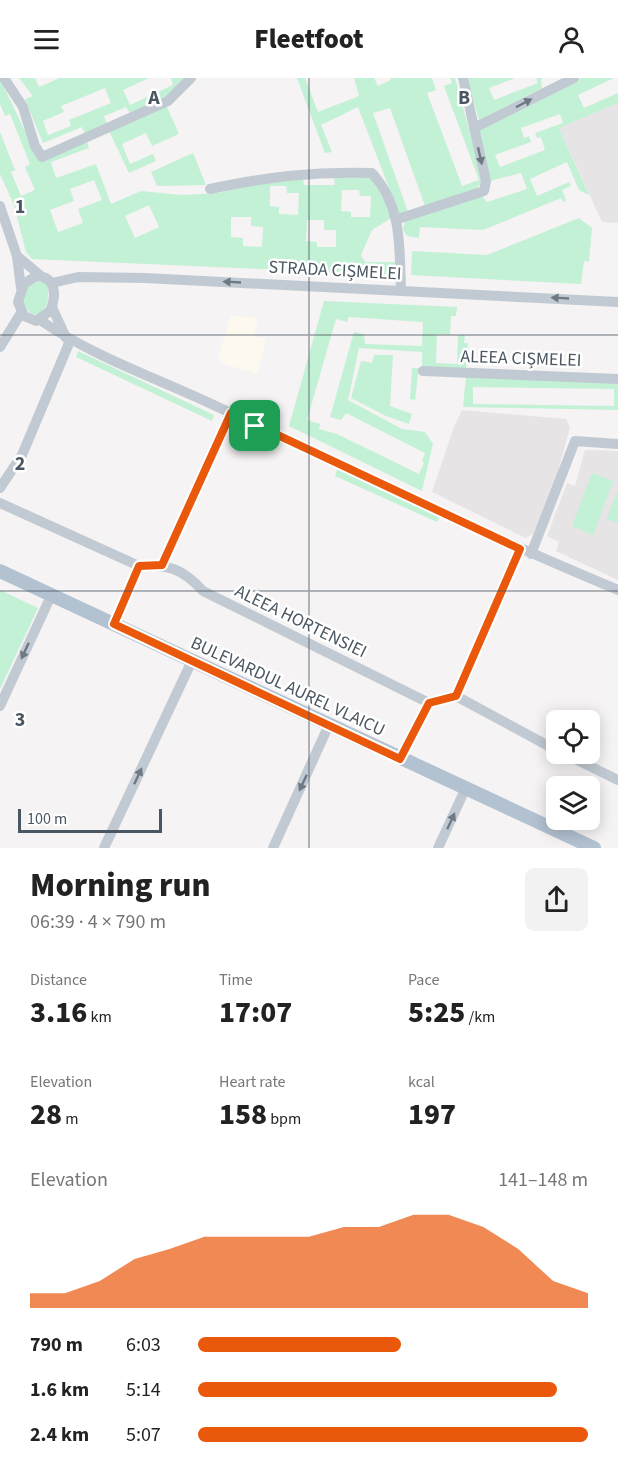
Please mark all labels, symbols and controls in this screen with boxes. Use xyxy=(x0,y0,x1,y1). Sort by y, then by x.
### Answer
text: Fleetfoot xyxy=(254,20,364,59)
icon: menu xyxy=(30,23,63,56)
icon: person xyxy=(555,23,588,56)
text: A xyxy=(147,84,160,112)
text: B xyxy=(458,84,470,112)
one-way arrow xyxy=(516,98,533,108)
one-way arrow xyxy=(476,146,486,165)
text: 1 xyxy=(15,193,25,221)
street label: STRADA CIȘMELEI xyxy=(268,255,402,286)
one-way arrow xyxy=(222,277,241,287)
one-way arrow xyxy=(550,294,569,303)
street label: ALEEA CIȘMELEI xyxy=(460,344,582,373)
pin xyxy=(229,400,280,451)
icon: arrive xyxy=(238,409,271,442)
text: 2 xyxy=(15,450,25,478)
street label: ALEEA HORTENSIEI xyxy=(231,579,371,664)
street label: BULEVARDUL AUREL VLAICU xyxy=(186,630,389,743)
one-way arrow xyxy=(21,643,30,660)
text: 3 xyxy=(15,706,25,734)
map controls xyxy=(546,710,600,830)
button: locate xyxy=(546,710,600,764)
one-way arrow xyxy=(134,768,143,785)
one-way arrow xyxy=(298,774,307,791)
button: layers xyxy=(546,776,600,830)
scale bar xyxy=(18,806,162,834)
text: 100 m xyxy=(27,808,67,830)
one-way arrow xyxy=(446,813,455,830)
text: Morning run xyxy=(30,862,210,909)
button: share xyxy=(525,868,588,931)
text: 06:39 · 4 × 790 m xyxy=(30,908,166,936)
text: Distance xyxy=(30,969,87,991)
text: Time xyxy=(219,969,253,991)
text: Pace xyxy=(408,969,439,991)
text: 3.16 xyxy=(30,991,87,1034)
text: 17:07 xyxy=(219,991,292,1034)
text: 5:25 xyxy=(408,991,465,1034)
text: km xyxy=(87,1006,112,1028)
text: /km xyxy=(465,1006,495,1028)
text: Elevation xyxy=(30,1071,92,1093)
text: Heart rate xyxy=(219,1071,286,1093)
text: kcal xyxy=(408,1071,435,1093)
text: 28 xyxy=(30,1093,62,1136)
text: 158 xyxy=(219,1093,267,1136)
text: 197 xyxy=(408,1093,456,1136)
text: m xyxy=(62,1108,79,1130)
text: bpm xyxy=(267,1108,301,1130)
text: Elevation xyxy=(30,1166,108,1194)
text: 141–148 m xyxy=(498,1166,588,1194)
text: 790 m xyxy=(30,1331,83,1359)
text: 6:03 xyxy=(126,1331,161,1359)
text: 1.6 km xyxy=(30,1376,89,1404)
text: 5:14 xyxy=(126,1376,161,1404)
text: 2.4 km xyxy=(30,1421,89,1449)
text: 5:07 xyxy=(126,1421,161,1449)

